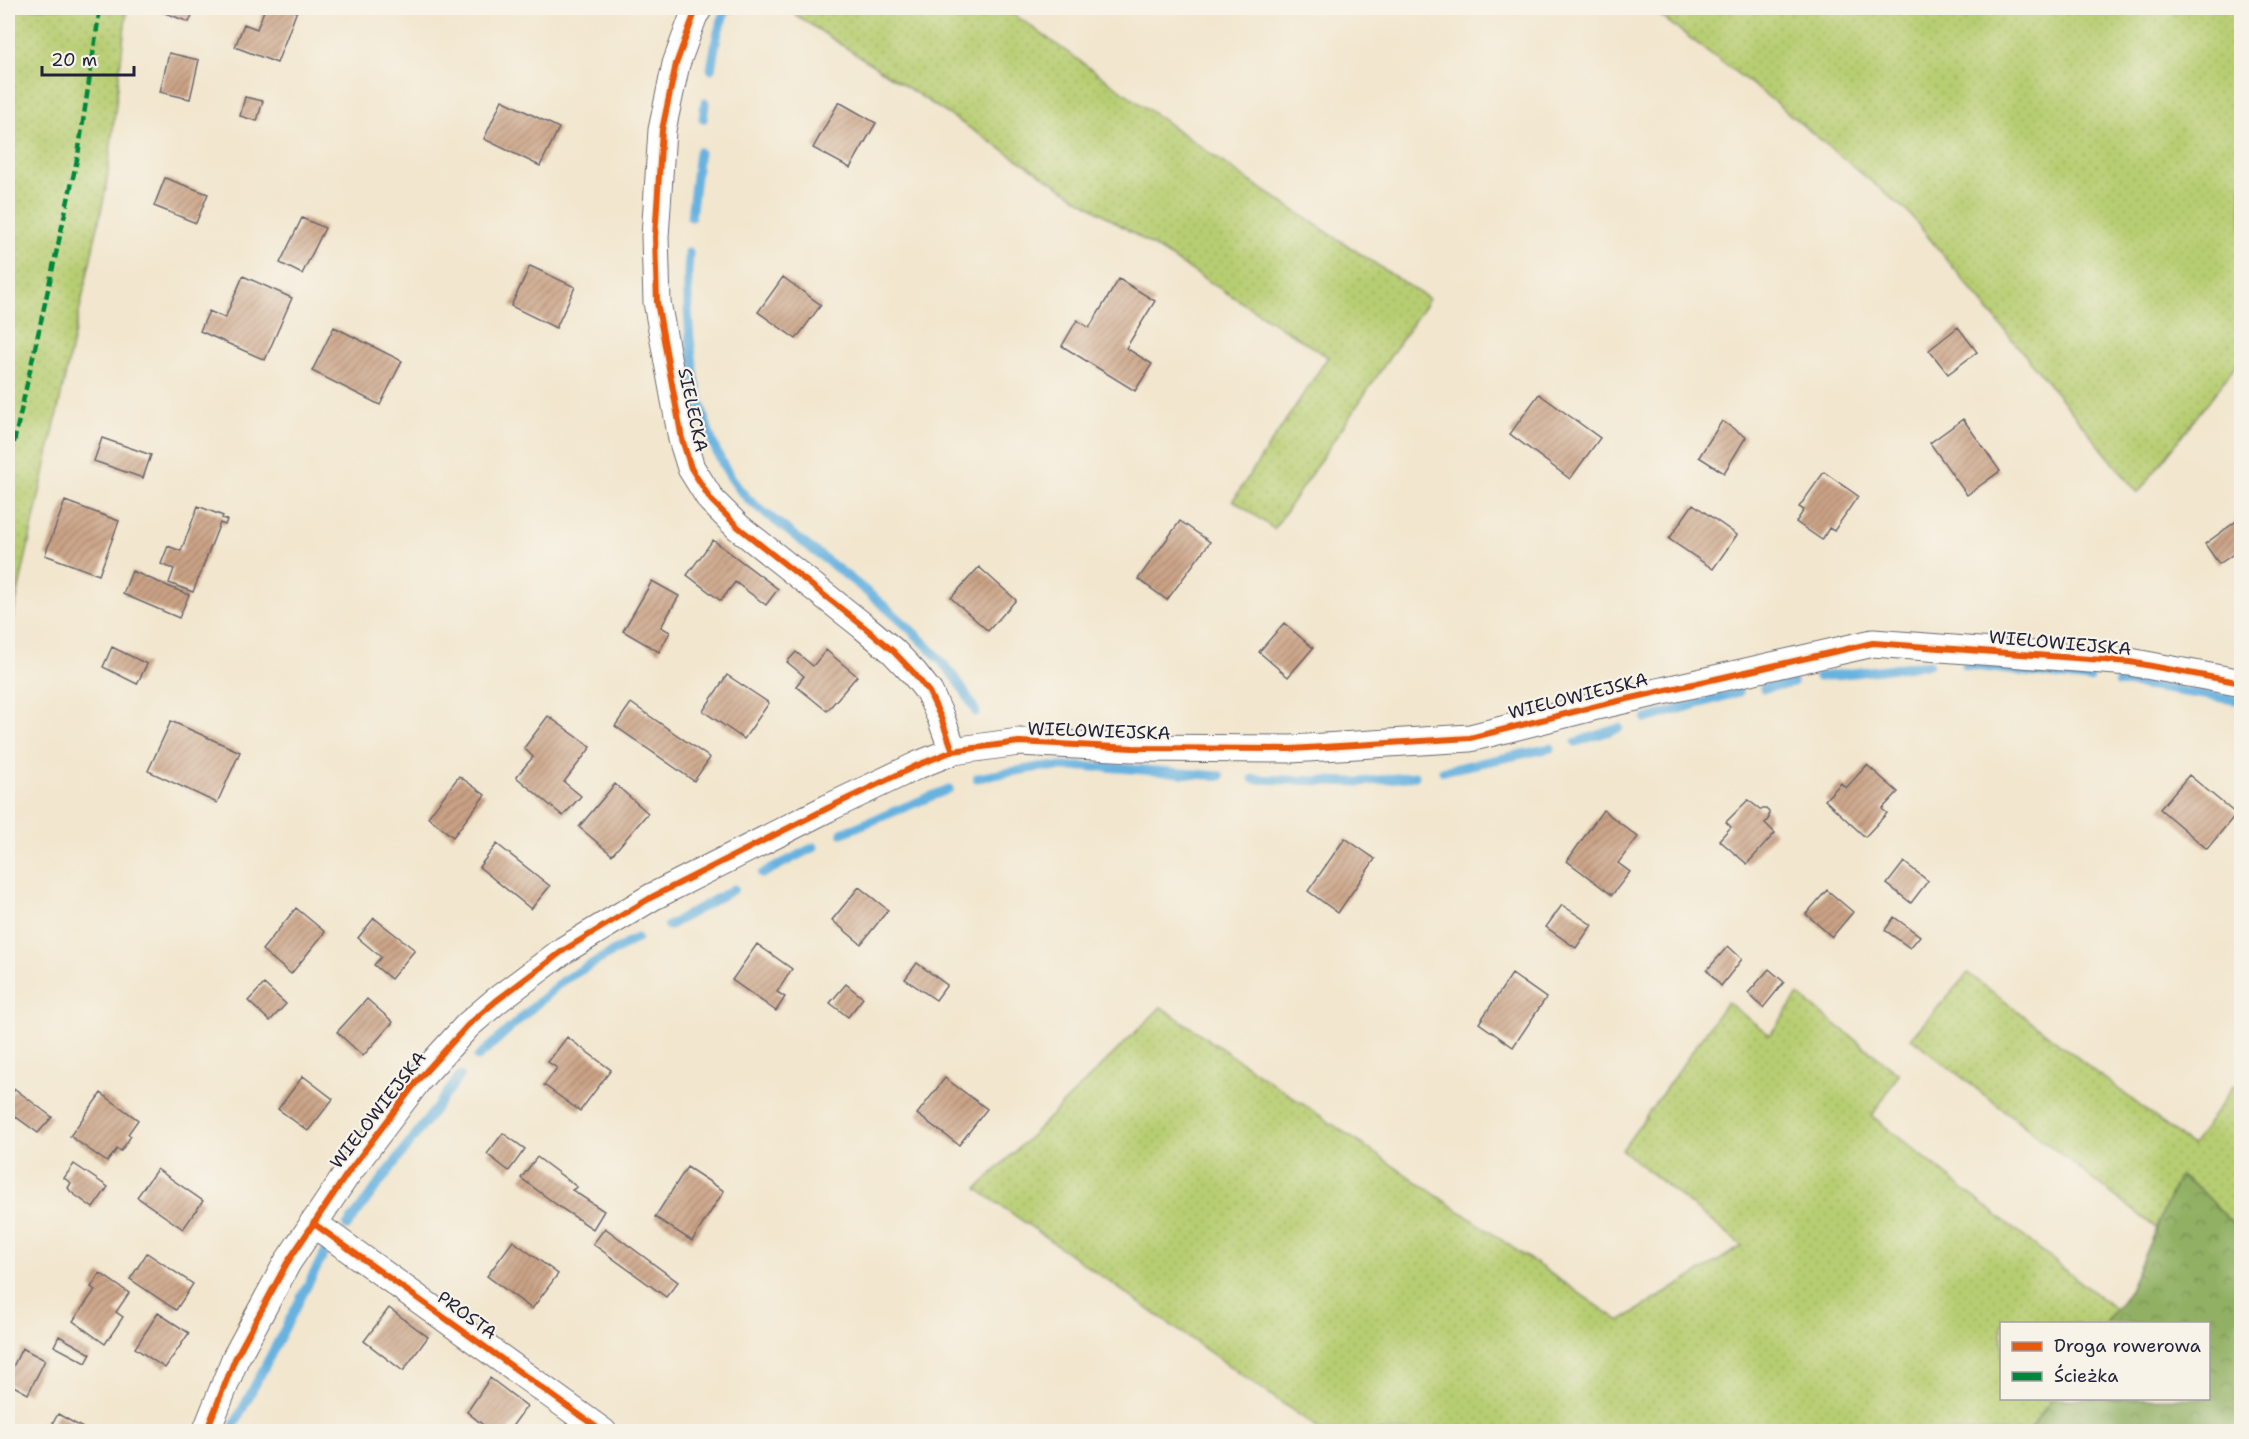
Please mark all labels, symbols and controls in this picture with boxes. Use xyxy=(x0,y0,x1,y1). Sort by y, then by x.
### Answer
scale bar xyxy=(42,39,134,77)
text: 20 m xyxy=(51,48,97,72)
street label: SIELECKA xyxy=(672,366,714,454)
street label: WIELOWIEJSKA xyxy=(1988,625,2132,661)
street label: WIELOWIEJSKA xyxy=(1506,667,1650,725)
street label: WIELOWIEJSKA xyxy=(1027,717,1171,745)
street label: WIELOWIEJSKA xyxy=(325,1046,431,1174)
street label: PROSTA xyxy=(432,1285,502,1345)
legend xyxy=(2000,1322,2210,1400)
text: Droga rowerowa xyxy=(2054,1334,2201,1358)
text: Ścieżka xyxy=(2054,1364,2118,1388)

